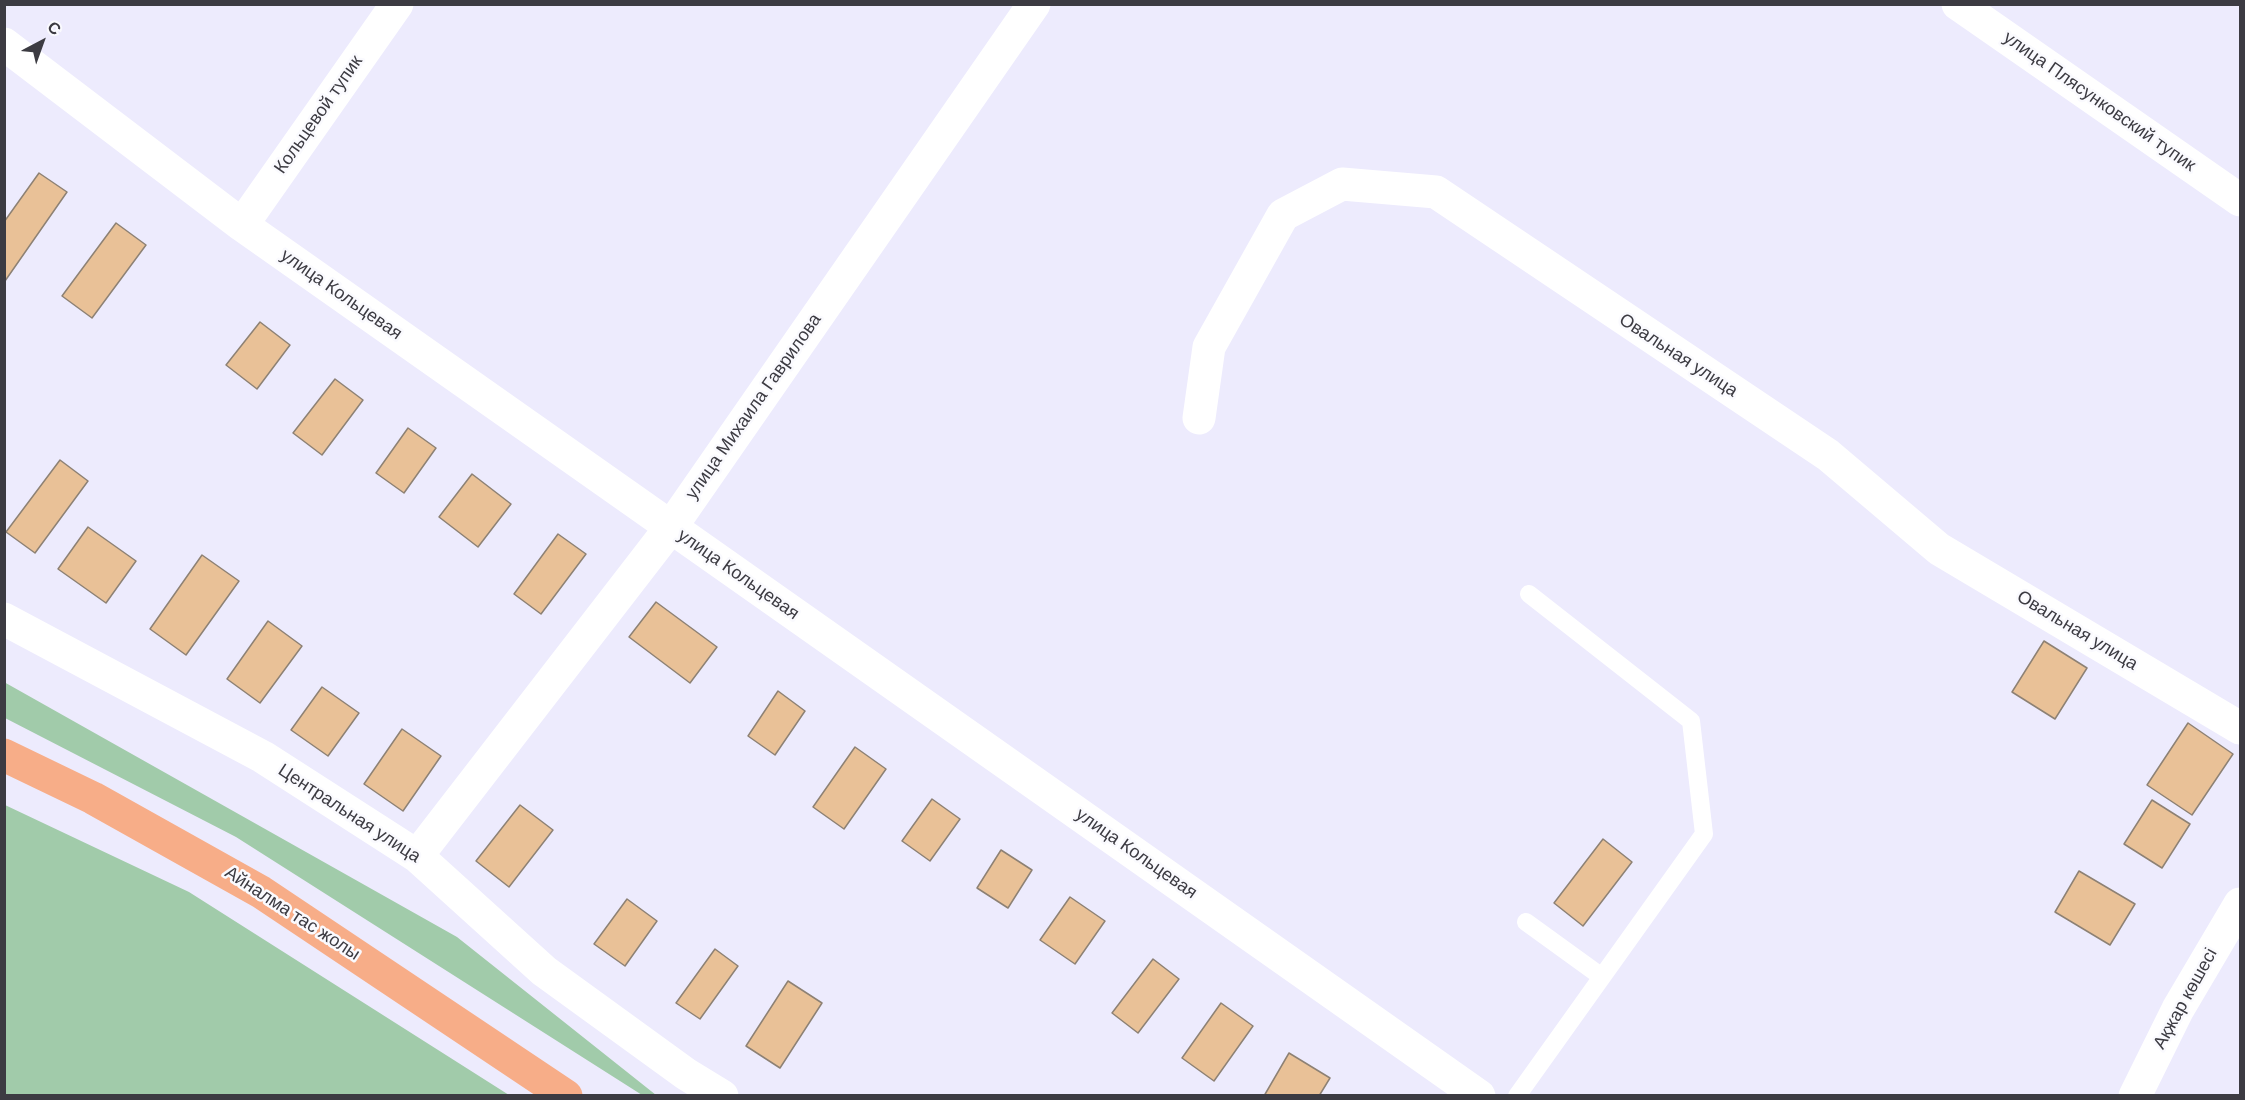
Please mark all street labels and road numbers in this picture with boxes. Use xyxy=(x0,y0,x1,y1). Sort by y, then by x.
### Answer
street label: улица Плясунковский тупик xyxy=(1999,27,2199,177)
street label: Кольцевой тупик xyxy=(270,52,368,178)
street label: улица Кольцевая xyxy=(276,245,406,345)
street label: улица Михаила Гаврилова xyxy=(682,310,826,504)
street label: Овальная улица xyxy=(1615,310,1741,402)
street label: улица Кольцевая xyxy=(673,525,803,625)
street label: Овальная улица xyxy=(2013,586,2141,676)
street label: Центральная улица xyxy=(274,760,424,868)
street label: улица Кольцевая xyxy=(1071,804,1201,904)
street label: Айналма тас жолы xyxy=(220,862,364,966)
street label: Ақжар көшесі xyxy=(2149,945,2223,1053)

